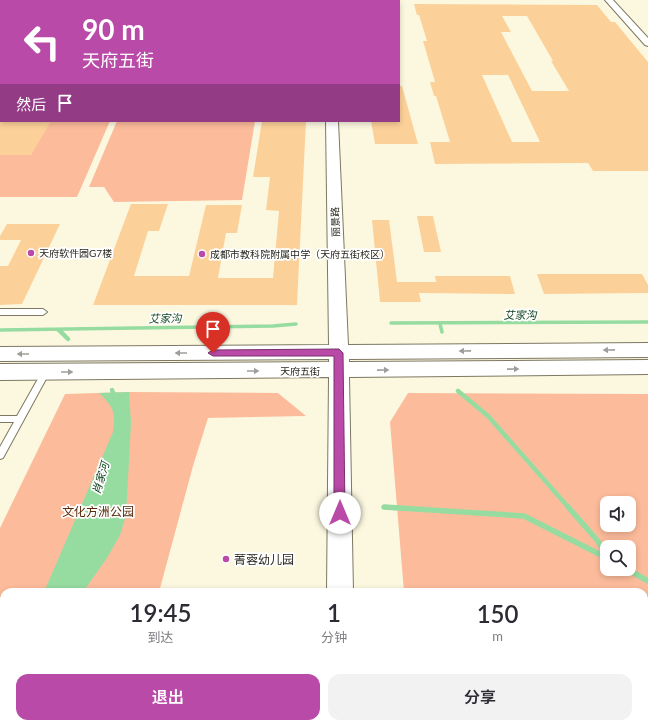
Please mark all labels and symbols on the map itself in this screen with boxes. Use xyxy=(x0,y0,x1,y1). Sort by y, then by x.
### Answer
street label: 丽景路 xyxy=(328,207,342,237)
place label: 天府软件园G7楼 xyxy=(39,247,112,259)
marker: 天府软件园G7楼 xyxy=(26,248,36,258)
place label: 成都市教科院附属中学（天府五街校区） xyxy=(210,248,390,260)
marker: 成都市教科院附属中学（天府五街校区） xyxy=(197,249,207,259)
water label: 艾家沟 xyxy=(504,308,537,321)
water label: 艾家沟 xyxy=(148,311,183,325)
pin xyxy=(196,312,230,353)
one-way arrow xyxy=(602,347,615,353)
one-way arrow xyxy=(458,348,471,354)
one-way arrow xyxy=(174,350,187,356)
one-way arrow xyxy=(16,351,29,357)
street label: 天府五街 xyxy=(280,365,320,377)
one-way arrow xyxy=(507,366,520,372)
one-way arrow xyxy=(377,367,390,373)
one-way arrow xyxy=(247,368,260,374)
one-way arrow xyxy=(61,369,74,375)
water label: 肖家河 xyxy=(89,458,112,496)
position arrow xyxy=(319,492,361,534)
park label: 文化方洲公园 xyxy=(62,504,134,519)
place label: 菁蓉幼儿园 xyxy=(234,552,294,567)
marker: 菁蓉幼儿园 xyxy=(221,554,231,564)

